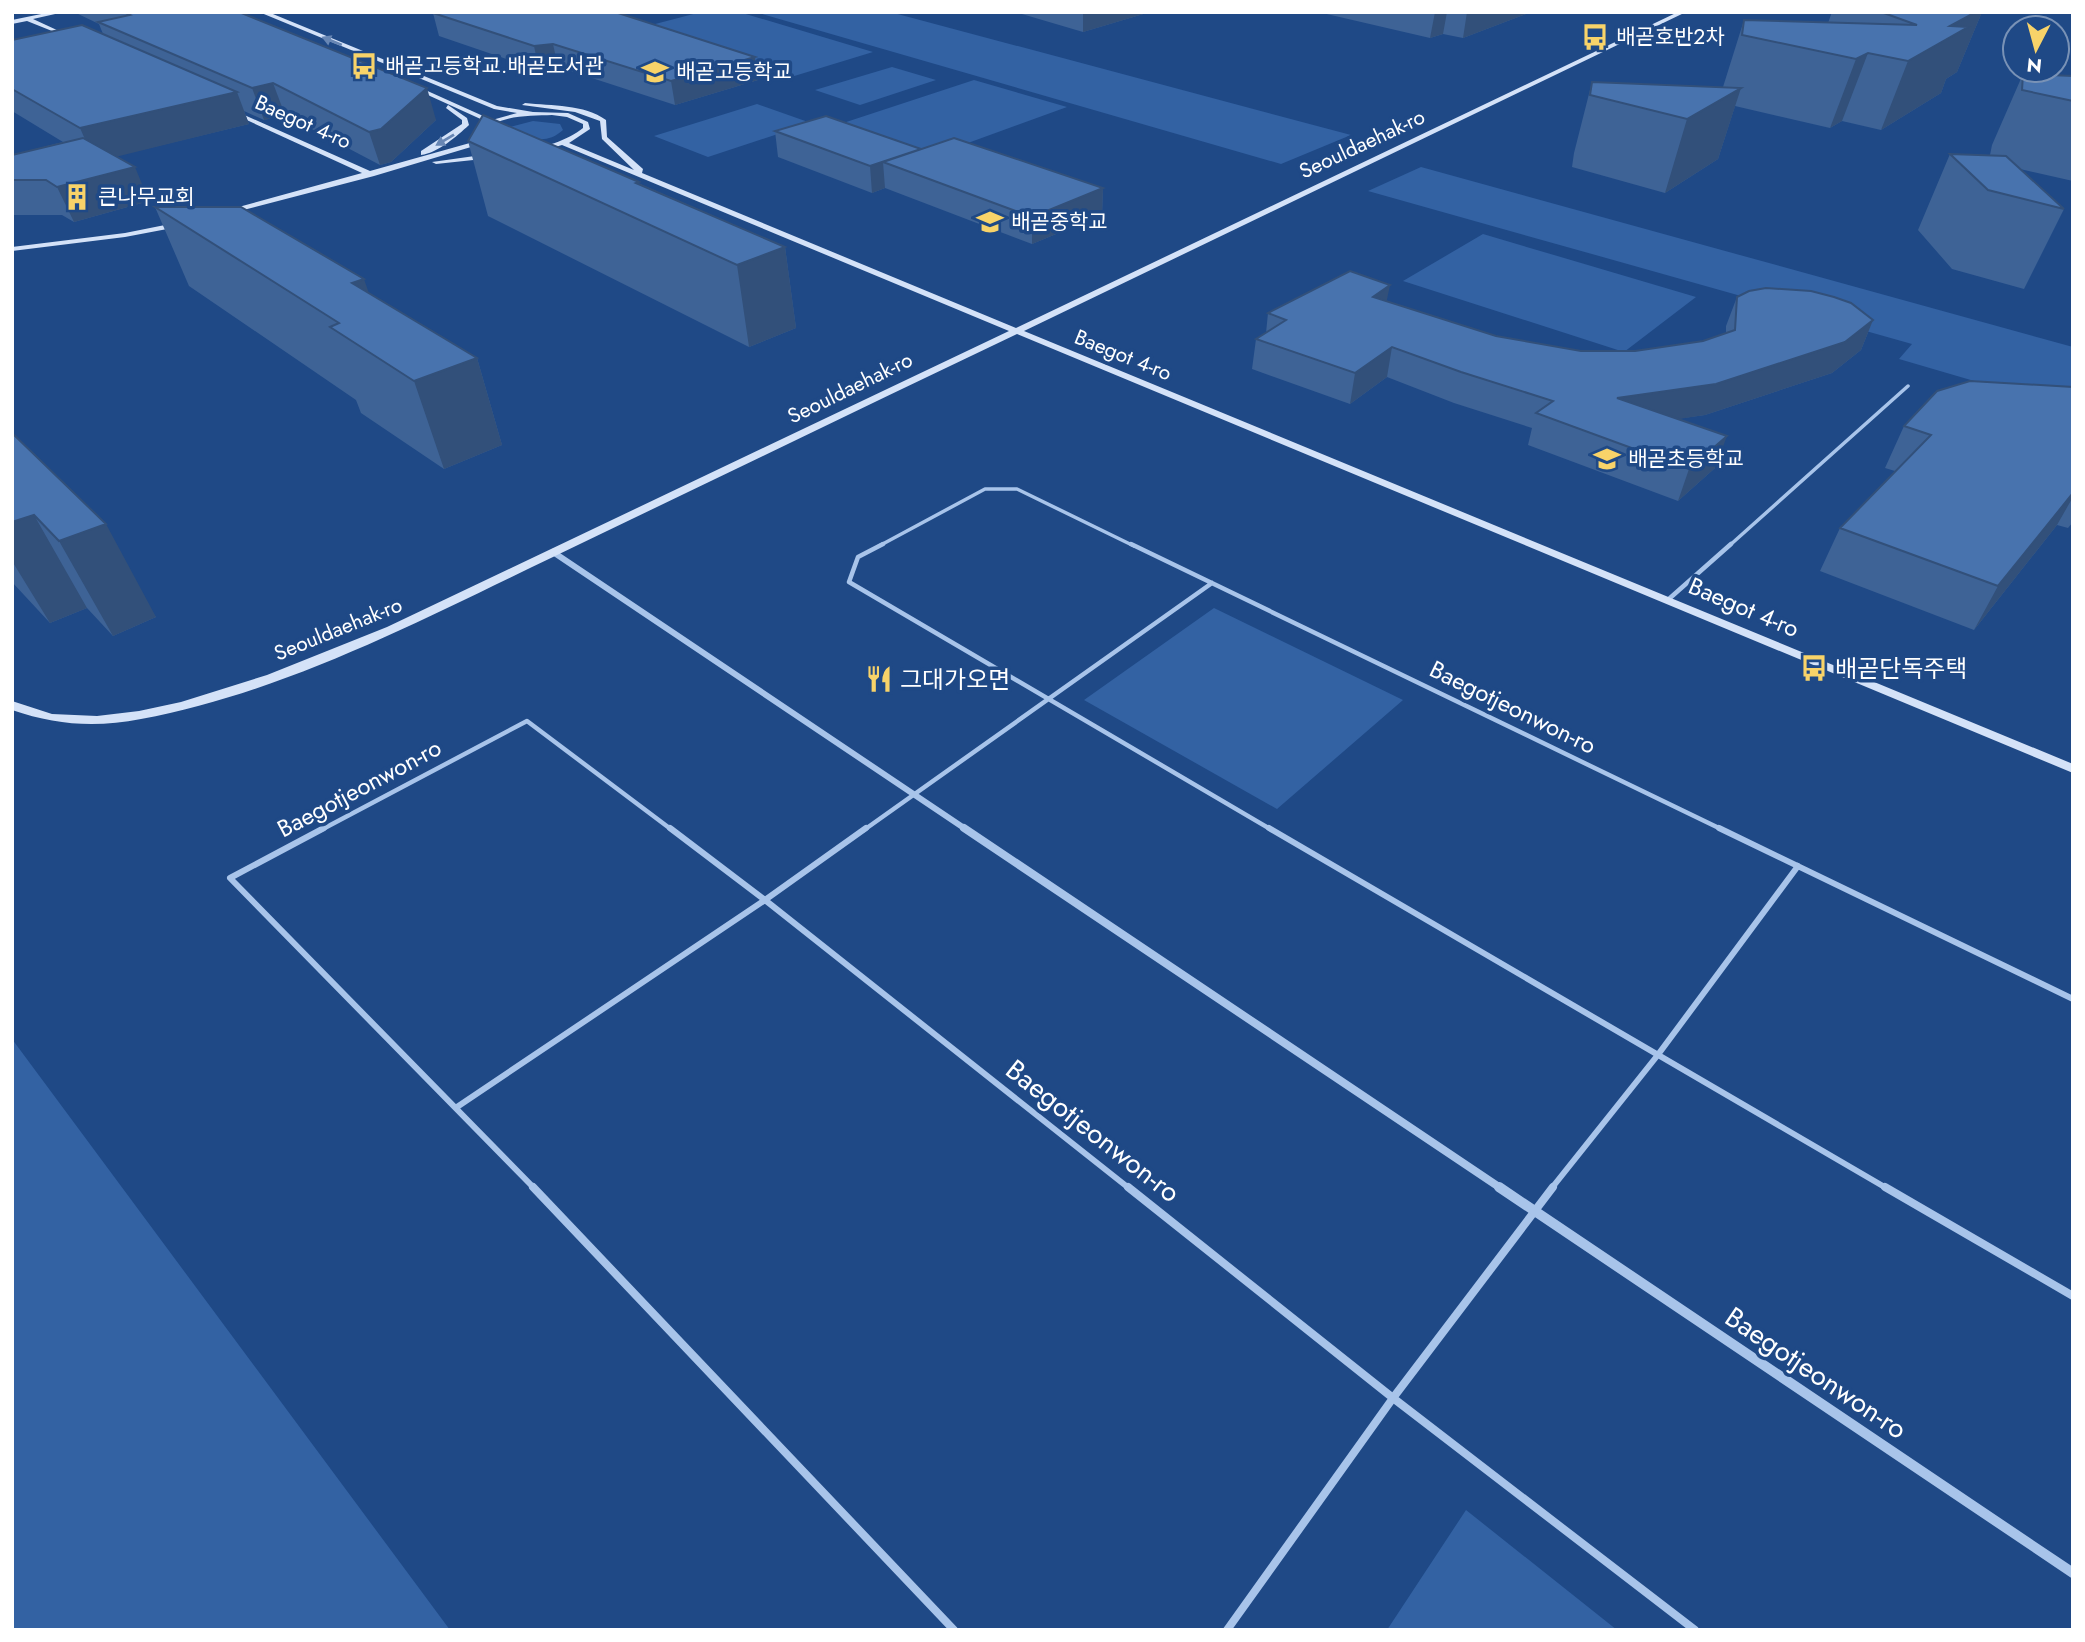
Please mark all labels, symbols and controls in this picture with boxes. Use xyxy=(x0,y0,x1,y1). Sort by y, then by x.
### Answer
north arrow xyxy=(2001,14,2071,84)
bus stop icon: 배곧호반2차 xyxy=(1580,22,1610,52)
place label: 배곧호반2차 xyxy=(1616,22,1725,52)
one-way arrow xyxy=(322,35,343,46)
bus stop icon: 배곧고등학교.배곧도서관 xyxy=(349,51,379,81)
place label: 배곧고등학교.배곧도서관 xyxy=(385,51,604,81)
text: N xyxy=(2025,51,2043,80)
school or university icon: 배곧고등학교 xyxy=(640,57,670,87)
place label: 배곧고등학교 xyxy=(676,57,792,87)
street label: Baegot 4-ro xyxy=(250,87,356,157)
street label: Seouldaehak-ro xyxy=(1294,102,1430,186)
one-way arrow xyxy=(436,134,455,147)
building icon: 큰나무교회 xyxy=(62,182,92,212)
place label: 큰나무교회 xyxy=(98,182,195,212)
school or university icon: 배곧중학교 xyxy=(975,207,1005,237)
place label: 배곧중학교 xyxy=(1011,207,1108,237)
street label: Baegot 4-ro xyxy=(1070,322,1176,388)
street label: Seouldaehak-ro xyxy=(782,345,918,431)
school or university icon: 배곧초등학교 xyxy=(1592,444,1622,474)
place label: 배곧초등학교 xyxy=(1628,444,1744,474)
street label: Baegot 4-ro xyxy=(1683,568,1805,646)
street label: Seouldaehak-ro xyxy=(269,590,407,668)
street label: Baegotjeonwon-ro xyxy=(1424,651,1602,763)
place label: 배곧단독주택 xyxy=(1835,651,1967,686)
bus stop icon: 배곧단독주택 xyxy=(1799,653,1829,683)
place label: 그대가오면 xyxy=(900,662,1010,697)
restaurant icon: 그대가오면 xyxy=(864,664,894,694)
street label: Baegotjeonwon-ro xyxy=(271,730,447,846)
street label: Baegotjeonwon-ro xyxy=(997,1050,1189,1212)
street label: Baegotjeonwon-ro xyxy=(1717,1297,1915,1449)

